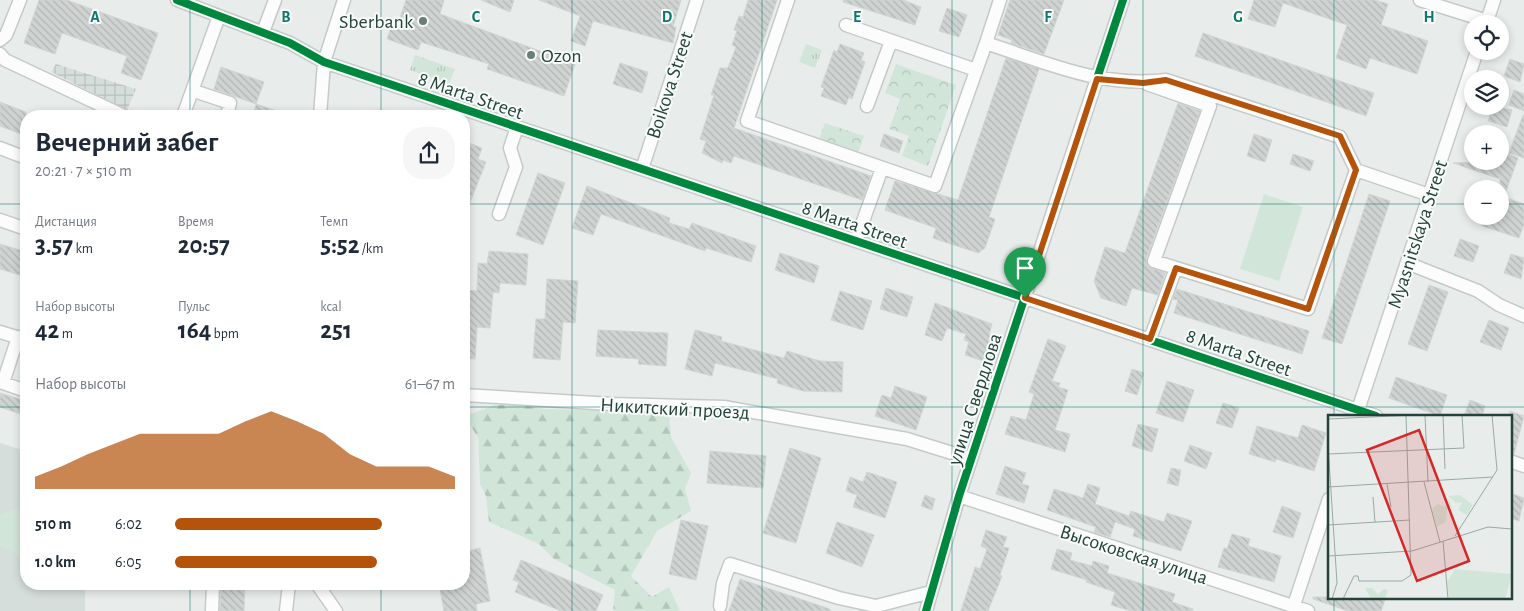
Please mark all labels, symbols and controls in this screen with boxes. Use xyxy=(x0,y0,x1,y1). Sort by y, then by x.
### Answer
text: A xyxy=(90,9,100,25)
text: B xyxy=(281,9,291,25)
text: C xyxy=(472,9,481,25)
text: D xyxy=(662,9,673,25)
text: E xyxy=(853,9,861,25)
text: F xyxy=(1044,9,1052,25)
text: G xyxy=(1233,9,1243,25)
text: H xyxy=(1423,9,1435,25)
place label: Sberbank xyxy=(339,12,413,32)
marker: Sberbank xyxy=(417,15,429,27)
map controls xyxy=(1464,15,1509,225)
button: locate xyxy=(1464,15,1509,60)
street label: Boikova Street xyxy=(643,29,697,141)
place label: Ozon xyxy=(541,46,582,66)
marker: Ozon xyxy=(525,49,537,61)
street label: 8 Marta Street xyxy=(415,69,526,123)
button: layers xyxy=(1464,70,1509,115)
button: + xyxy=(1464,125,1509,170)
button: share xyxy=(403,127,455,179)
text: Вечерний забег xyxy=(35,129,218,157)
street label: Myasnitskaya Street xyxy=(1385,157,1452,311)
text: 20:21 · 7 × 510 m xyxy=(35,163,132,179)
button: − xyxy=(1464,180,1509,225)
street label: 8 Marta Street xyxy=(799,198,910,252)
text: Дистанция xyxy=(35,215,97,229)
text: Время xyxy=(178,215,214,229)
text: Темп xyxy=(320,215,348,229)
text: 3.57 xyxy=(35,233,73,258)
text: 20:57 xyxy=(178,233,230,258)
text: 5:52 xyxy=(320,233,359,258)
text: km xyxy=(73,242,93,256)
text: /km xyxy=(359,242,383,256)
pin xyxy=(1004,247,1046,298)
icon: arrive xyxy=(1011,254,1039,282)
text: Набор высоты xyxy=(35,300,115,314)
text: Пульс xyxy=(178,300,210,314)
text: kcal xyxy=(320,300,342,314)
text: 42 xyxy=(35,318,59,343)
text: 164 xyxy=(178,318,211,343)
text: 251 xyxy=(320,318,352,343)
street label: 8 Marta Street xyxy=(1183,326,1294,380)
text: m xyxy=(59,327,73,341)
text: bpm xyxy=(211,327,239,341)
street label: улица Свердлова xyxy=(944,331,1006,469)
text: Набор высоты xyxy=(35,376,126,392)
text: 61–67 m xyxy=(405,376,455,392)
street label: Никитский проезд xyxy=(600,395,750,423)
inset map xyxy=(1328,415,1512,598)
text: 510 m xyxy=(35,516,71,532)
text: 6:02 xyxy=(115,516,142,532)
street label: Высоковская улица xyxy=(1057,522,1210,588)
text: 1.0 km xyxy=(35,554,76,570)
text: 6:05 xyxy=(115,554,141,570)

